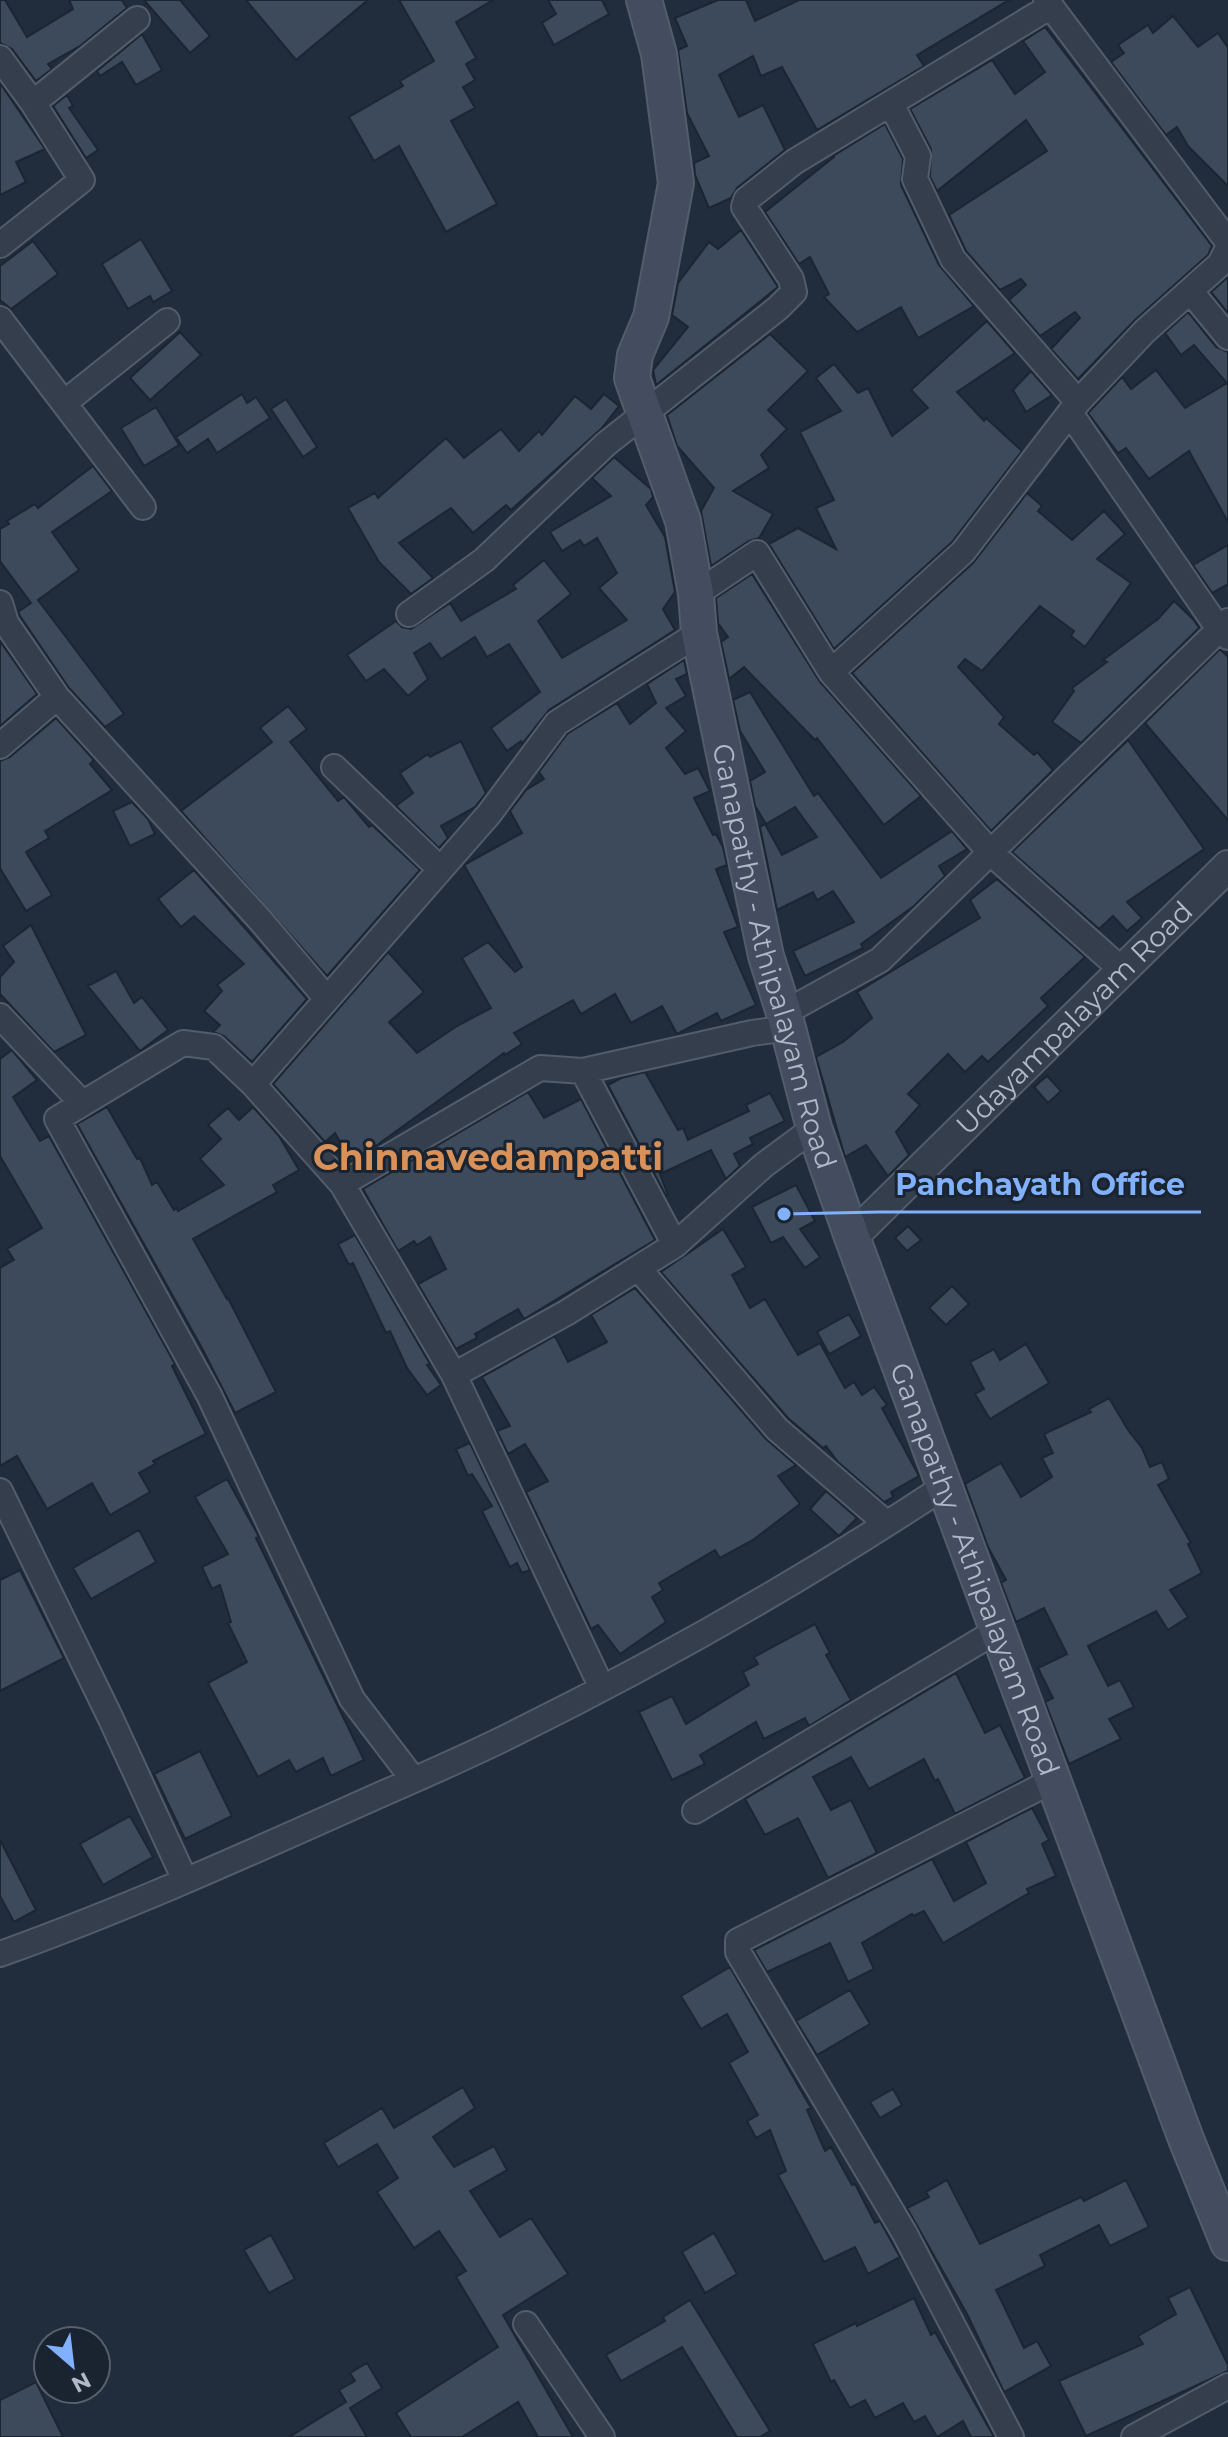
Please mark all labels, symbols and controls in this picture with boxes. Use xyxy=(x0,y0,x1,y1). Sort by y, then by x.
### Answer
street label: Ganapathy - Athipalayam Road xyxy=(705,740,844,1174)
street label: Udayampalayam Road xyxy=(949,894,1199,1142)
district label: Chinnavedampatti xyxy=(313,1135,663,1179)
callout: Panchayath Office xyxy=(879,1158,1201,1212)
text: Panchayath Office xyxy=(895,1166,1185,1203)
street label: Ganapathy - Athipalayam Road xyxy=(883,1358,1067,1780)
north arrow xyxy=(32,2325,112,2405)
text: N xyxy=(67,2366,95,2398)

